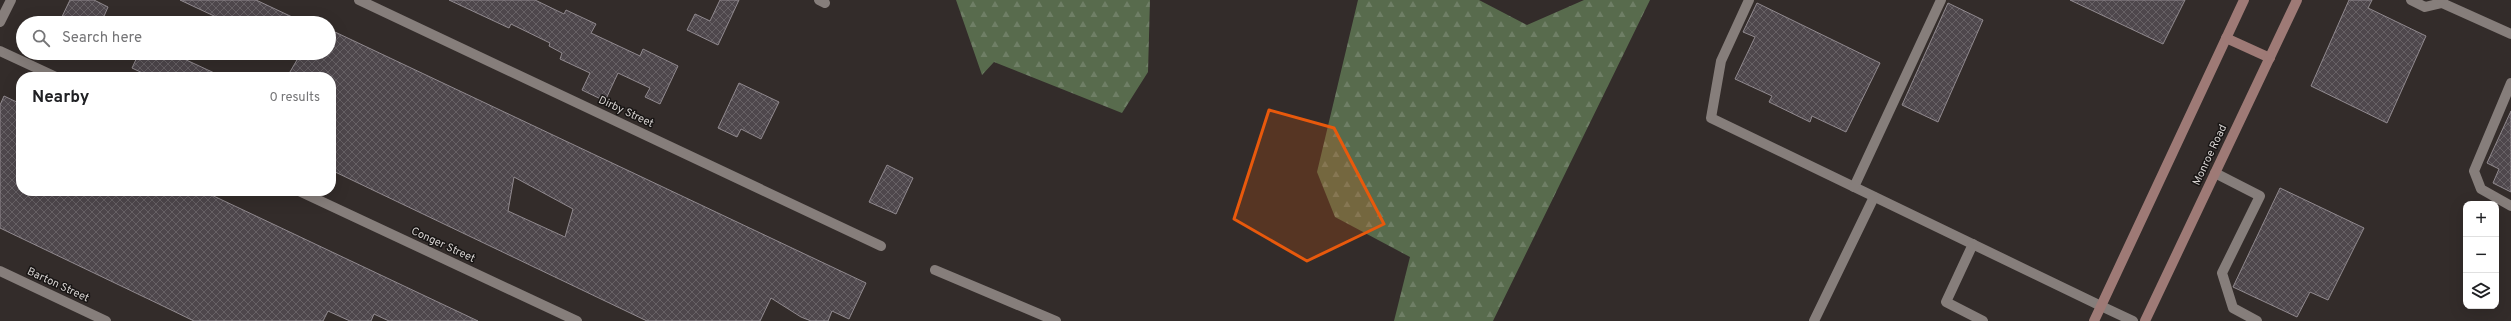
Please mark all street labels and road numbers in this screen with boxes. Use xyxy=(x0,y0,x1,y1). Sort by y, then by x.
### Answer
street label: Dirby Street xyxy=(596,93,656,131)
street label: Monroe Road xyxy=(2190,122,2230,188)
street label: Conger Street xyxy=(409,224,477,266)
street label: Barton Street xyxy=(25,265,91,305)

